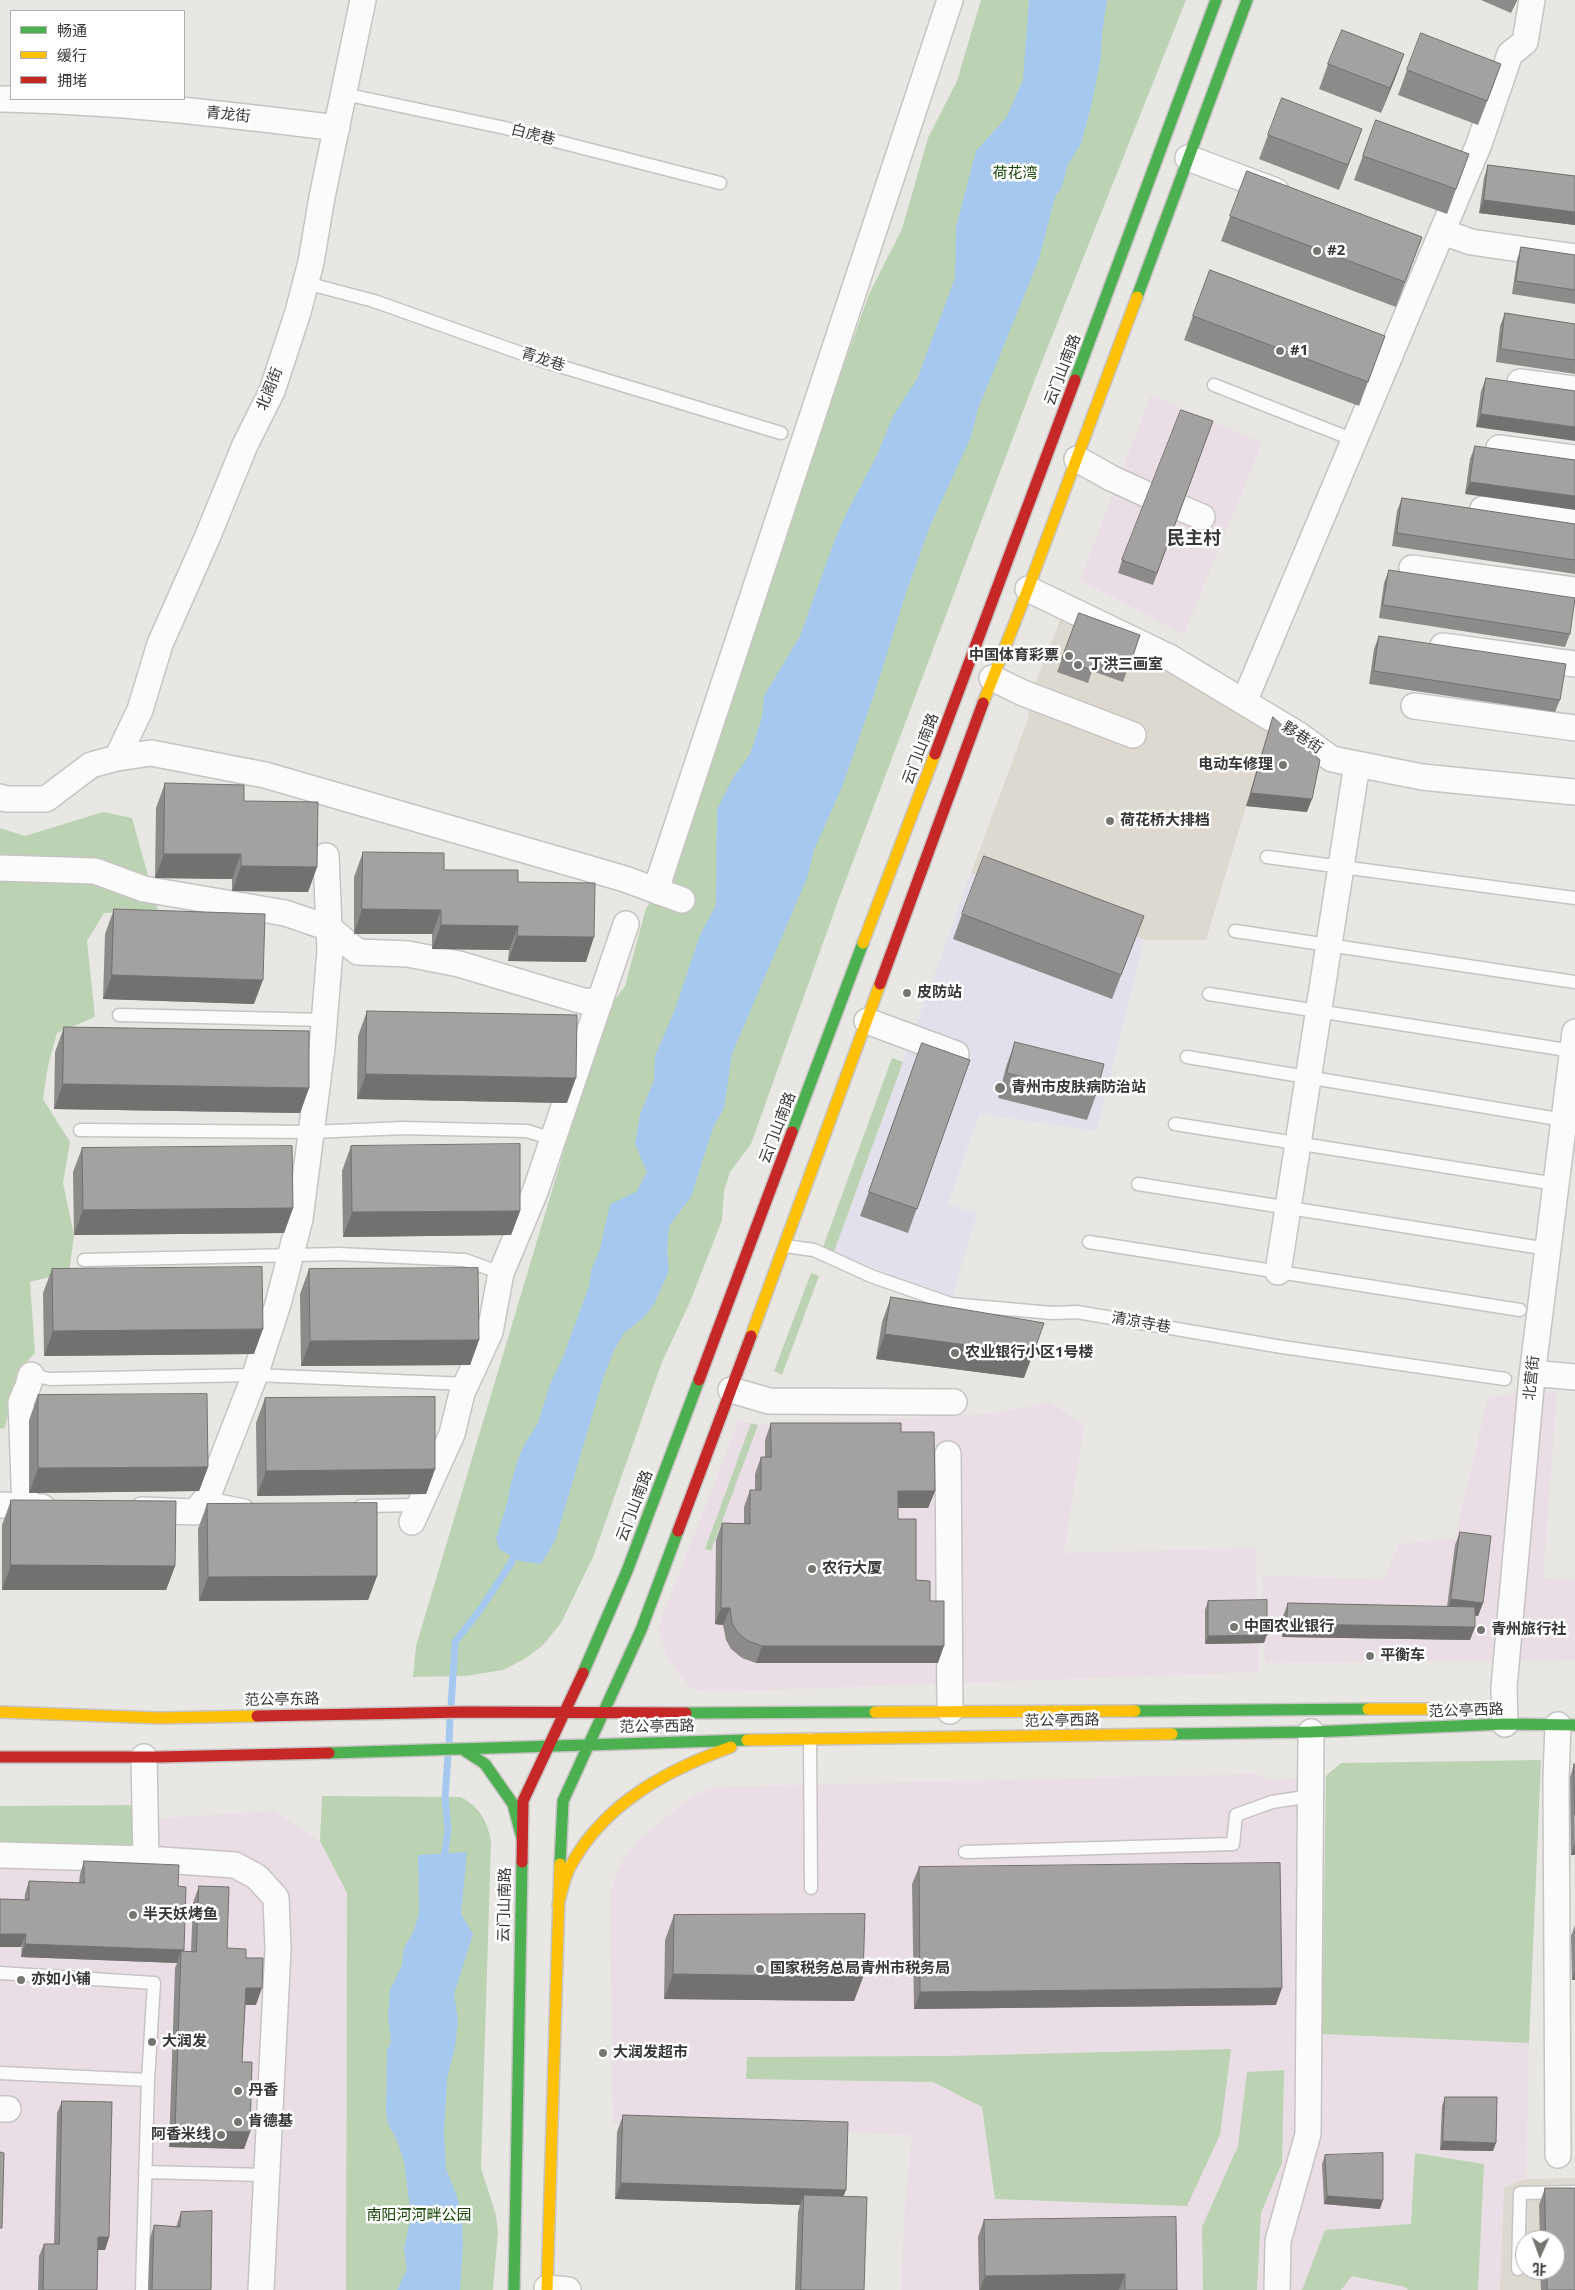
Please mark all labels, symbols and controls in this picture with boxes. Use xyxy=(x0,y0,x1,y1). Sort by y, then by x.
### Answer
legend xyxy=(10,10,185,100)
text: 畅通 xyxy=(57,20,87,40)
text: 缓行 xyxy=(57,45,87,65)
text: 拥堵 xyxy=(57,70,87,90)
street label: 青龙街 xyxy=(205,104,251,126)
street label: 白虎巷 xyxy=(509,121,557,149)
park label: 荷花湾 xyxy=(993,165,1037,183)
place label: #2 xyxy=(1327,242,1345,260)
marker: #2 xyxy=(1311,245,1323,257)
street label: 云门山南路 xyxy=(1041,332,1085,408)
place label: #1 xyxy=(1290,342,1308,360)
street label: 青龙巷 xyxy=(519,344,567,376)
marker: #1 xyxy=(1274,345,1286,357)
street label: 北阁街 xyxy=(253,365,287,413)
district label: 民主村 xyxy=(1167,528,1221,550)
place label: 中国体育彩票 xyxy=(969,647,1059,665)
marker: 中国体育彩票 xyxy=(1063,650,1075,662)
place label: 丁洪三画室 xyxy=(1088,656,1163,674)
marker: 丁洪三画室 xyxy=(1072,659,1084,671)
street label: 云门山南路 xyxy=(899,711,943,787)
street label: 夥巷街 xyxy=(1278,718,1326,758)
place label: 电动车修理 xyxy=(1198,756,1273,774)
marker: 电动车修理 xyxy=(1277,759,1289,771)
place label: 荷花桥大排档 xyxy=(1120,812,1210,830)
marker: 荷花桥大排档 xyxy=(1104,815,1116,827)
place label: 皮防站 xyxy=(917,984,962,1002)
marker: 皮防站 xyxy=(901,987,913,999)
place label: 青州市皮肤病防治站 xyxy=(1011,1079,1146,1097)
marker: 青州市皮肤病防治站 xyxy=(993,1081,1007,1095)
street label: 云门山南路 xyxy=(756,1090,800,1166)
street label: 清凉寺巷 xyxy=(1110,1309,1172,1337)
place label: 农业银行小区1号楼 xyxy=(965,1344,1094,1362)
marker: 农业银行小区1号楼 xyxy=(949,1347,961,1359)
street label: 北营街 xyxy=(1521,1355,1543,1401)
street label: 云门山南路 xyxy=(613,1468,657,1544)
place label: 农行大厦 xyxy=(822,1560,882,1578)
marker: 农行大厦 xyxy=(806,1563,818,1575)
place label: 中国农业银行 xyxy=(1244,1618,1334,1636)
marker: 中国农业银行 xyxy=(1228,1621,1240,1633)
place label: 青州旅行社 xyxy=(1491,1621,1566,1639)
marker: 青州旅行社 xyxy=(1475,1624,1487,1636)
place label: 平衡车 xyxy=(1380,1647,1425,1665)
marker: 平衡车 xyxy=(1364,1650,1376,1662)
street label: 范公亭东路 xyxy=(244,1690,320,1710)
street label: 范公亭西路 xyxy=(1428,1701,1504,1721)
street label: 范公亭西路 xyxy=(1024,1711,1100,1731)
street label: 范公亭西路 xyxy=(619,1717,695,1737)
street label: 云门山南路 xyxy=(495,1867,515,1943)
place label: 半天妖烤鱼 xyxy=(143,1906,218,1924)
marker: 半天妖烤鱼 xyxy=(127,1909,139,1921)
place label: 国家税务总局青州市税务局 xyxy=(770,1960,950,1978)
marker: 国家税务总局青州市税务局 xyxy=(754,1963,766,1975)
place label: 亦如小铺 xyxy=(31,1971,91,1989)
marker: 亦如小铺 xyxy=(15,1974,27,1986)
place label: 大润发 xyxy=(162,2033,207,2051)
marker: 大润发 xyxy=(146,2036,158,2048)
place label: 大润发超市 xyxy=(613,2044,688,2062)
marker: 大润发超市 xyxy=(597,2047,609,2059)
place label: 丹香 xyxy=(248,2082,278,2100)
marker: 丹香 xyxy=(232,2085,244,2097)
place label: 肯德基 xyxy=(248,2113,293,2131)
marker: 肯德基 xyxy=(232,2116,244,2128)
place label: 阿香米线 xyxy=(151,2126,211,2144)
marker: 阿香米线 xyxy=(215,2129,227,2141)
park label: 南阳河河畔公园 xyxy=(367,2207,471,2225)
north arrow xyxy=(1515,2230,1565,2280)
text: 北 xyxy=(1532,2260,1547,2279)

